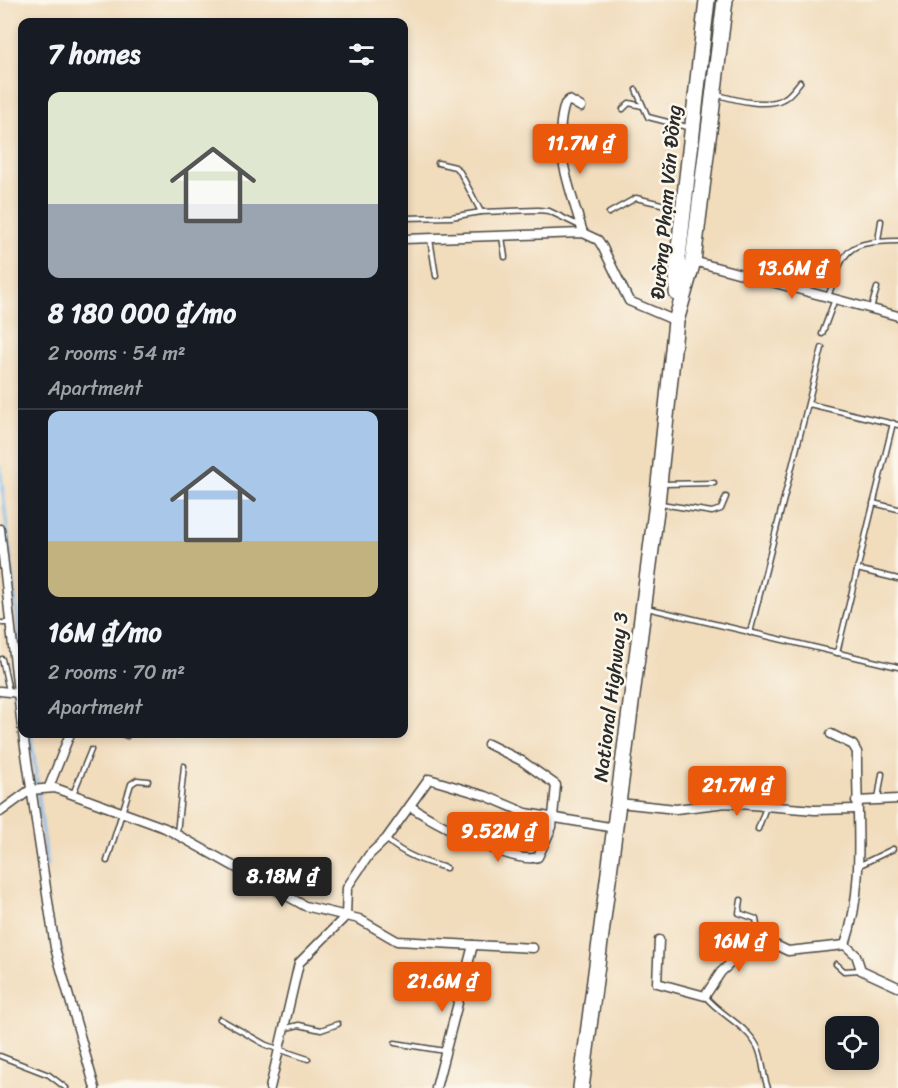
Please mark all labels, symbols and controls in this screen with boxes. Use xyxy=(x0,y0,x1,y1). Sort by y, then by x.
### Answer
text: 7 homes xyxy=(48,31,140,77)
icon: filters xyxy=(345,38,378,71)
street label: Đường Phạm Văn Đồng xyxy=(640,103,692,301)
pin: 11.7M ₫ xyxy=(525,124,635,175)
text: 11.7M ₫ xyxy=(547,126,613,161)
icon: home xyxy=(159,131,267,239)
pin: 13.6M ₫ xyxy=(737,249,847,300)
text: 13.6M ₫ xyxy=(757,251,827,286)
text: 8 180 000 ₫/mo xyxy=(48,290,236,336)
text: 2 rooms · 54 m² xyxy=(48,336,186,371)
text: Apartment xyxy=(48,371,142,406)
icon: home xyxy=(159,450,267,558)
text: 16M ₫/mo xyxy=(48,609,162,655)
street label: National Highway 3 xyxy=(583,610,639,784)
text: 2 rooms · 70 m² xyxy=(48,655,185,690)
text: Apartment xyxy=(48,690,142,725)
pin: 21.7M ₫ xyxy=(682,766,792,817)
text: 21.7M ₫ xyxy=(702,768,772,803)
pin: 9.52M ₫ xyxy=(443,812,553,863)
text: 9.52M ₫ xyxy=(461,814,535,849)
pin: 8.18M ₫ xyxy=(227,857,337,908)
text: 8.18M ₫ xyxy=(247,859,317,894)
pin: 16M ₫ xyxy=(697,922,781,973)
text: 16M ₫ xyxy=(713,924,765,959)
pin: 21.6M ₫ xyxy=(387,962,497,1013)
text: 21.6M ₫ xyxy=(407,964,477,999)
map controls xyxy=(825,1016,879,1070)
button: locate xyxy=(825,1016,879,1070)

